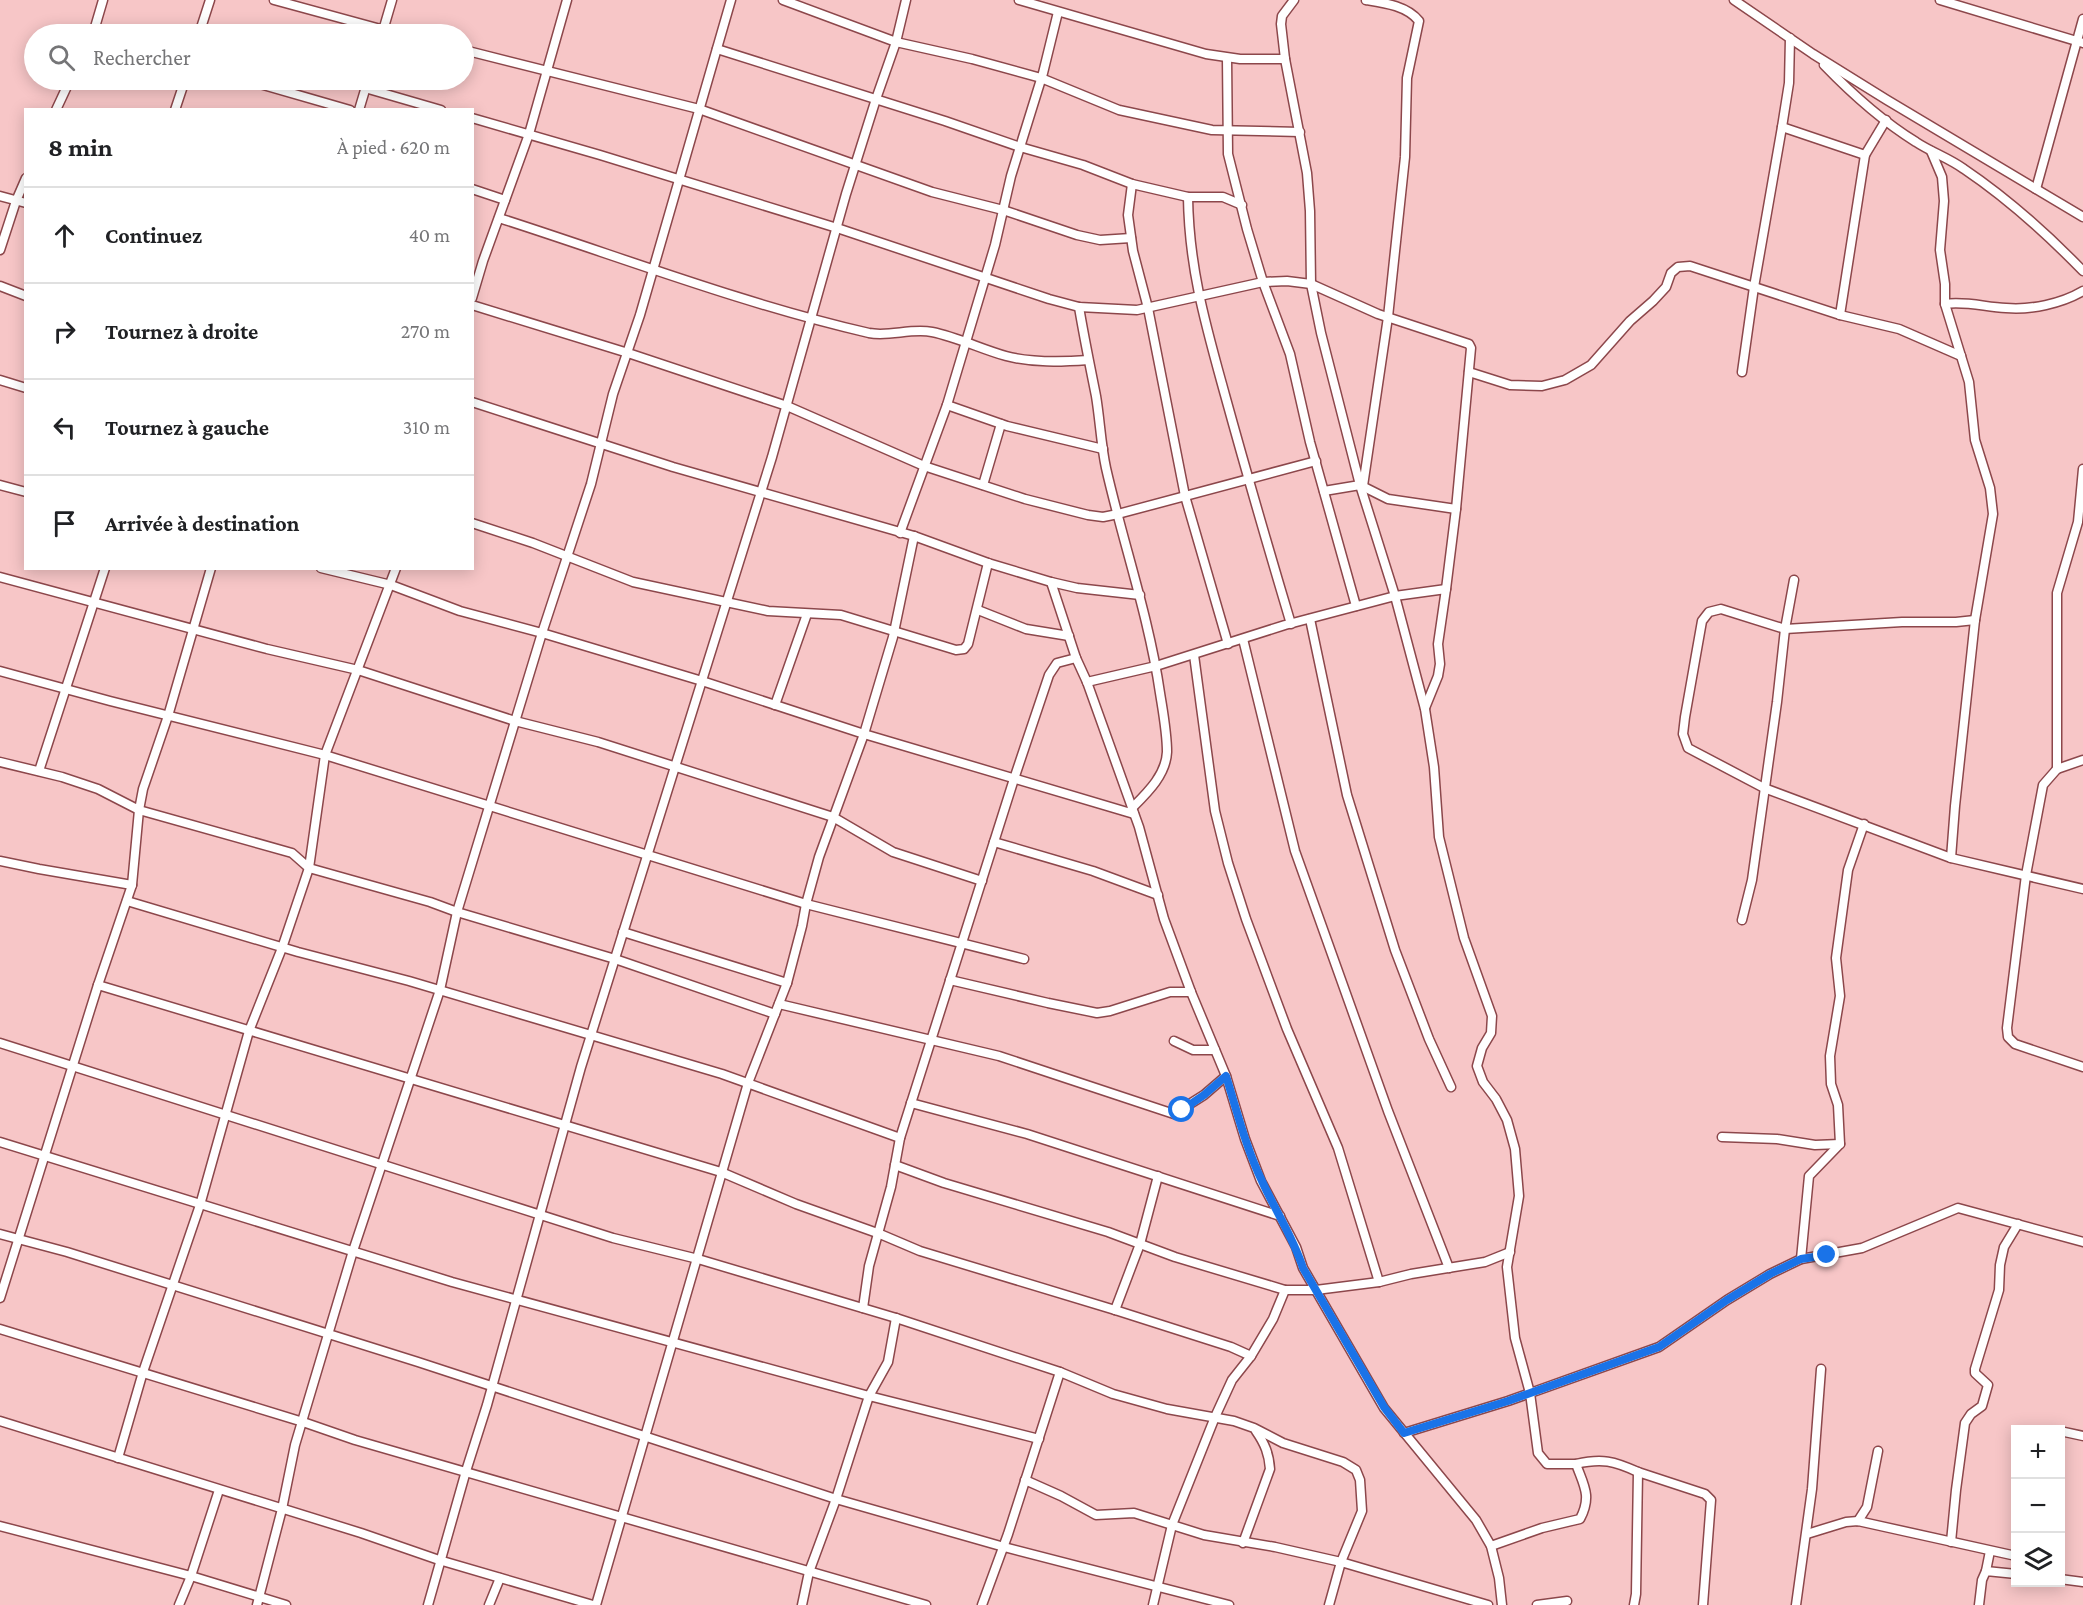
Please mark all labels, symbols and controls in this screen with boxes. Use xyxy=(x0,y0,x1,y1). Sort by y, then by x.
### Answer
search box xyxy=(24,24,474,90)
icon: search xyxy=(45,41,78,74)
text: Rechercher xyxy=(93,45,191,70)
text: 8 min xyxy=(48,133,113,162)
text: À pied · 620 m xyxy=(337,136,450,158)
icon: ahead xyxy=(48,219,81,252)
text: Continuez xyxy=(105,223,202,248)
text: 40 m xyxy=(409,224,450,246)
icon: right xyxy=(48,315,81,348)
text: Tournez à droite xyxy=(105,319,258,344)
text: 270 m xyxy=(401,320,450,342)
icon: left xyxy=(48,411,81,444)
text: Tournez à gauche xyxy=(105,415,269,440)
text: 310 m xyxy=(403,416,450,438)
icon: arrive xyxy=(48,507,81,540)
text: Arrivée à destination xyxy=(105,511,299,536)
route start xyxy=(1168,1096,1194,1122)
route end xyxy=(1813,1241,1839,1267)
map controls xyxy=(2011,1425,2065,1587)
button: + xyxy=(2011,1425,2065,1479)
button: − xyxy=(2011,1479,2065,1533)
button: layers xyxy=(2011,1533,2065,1587)

